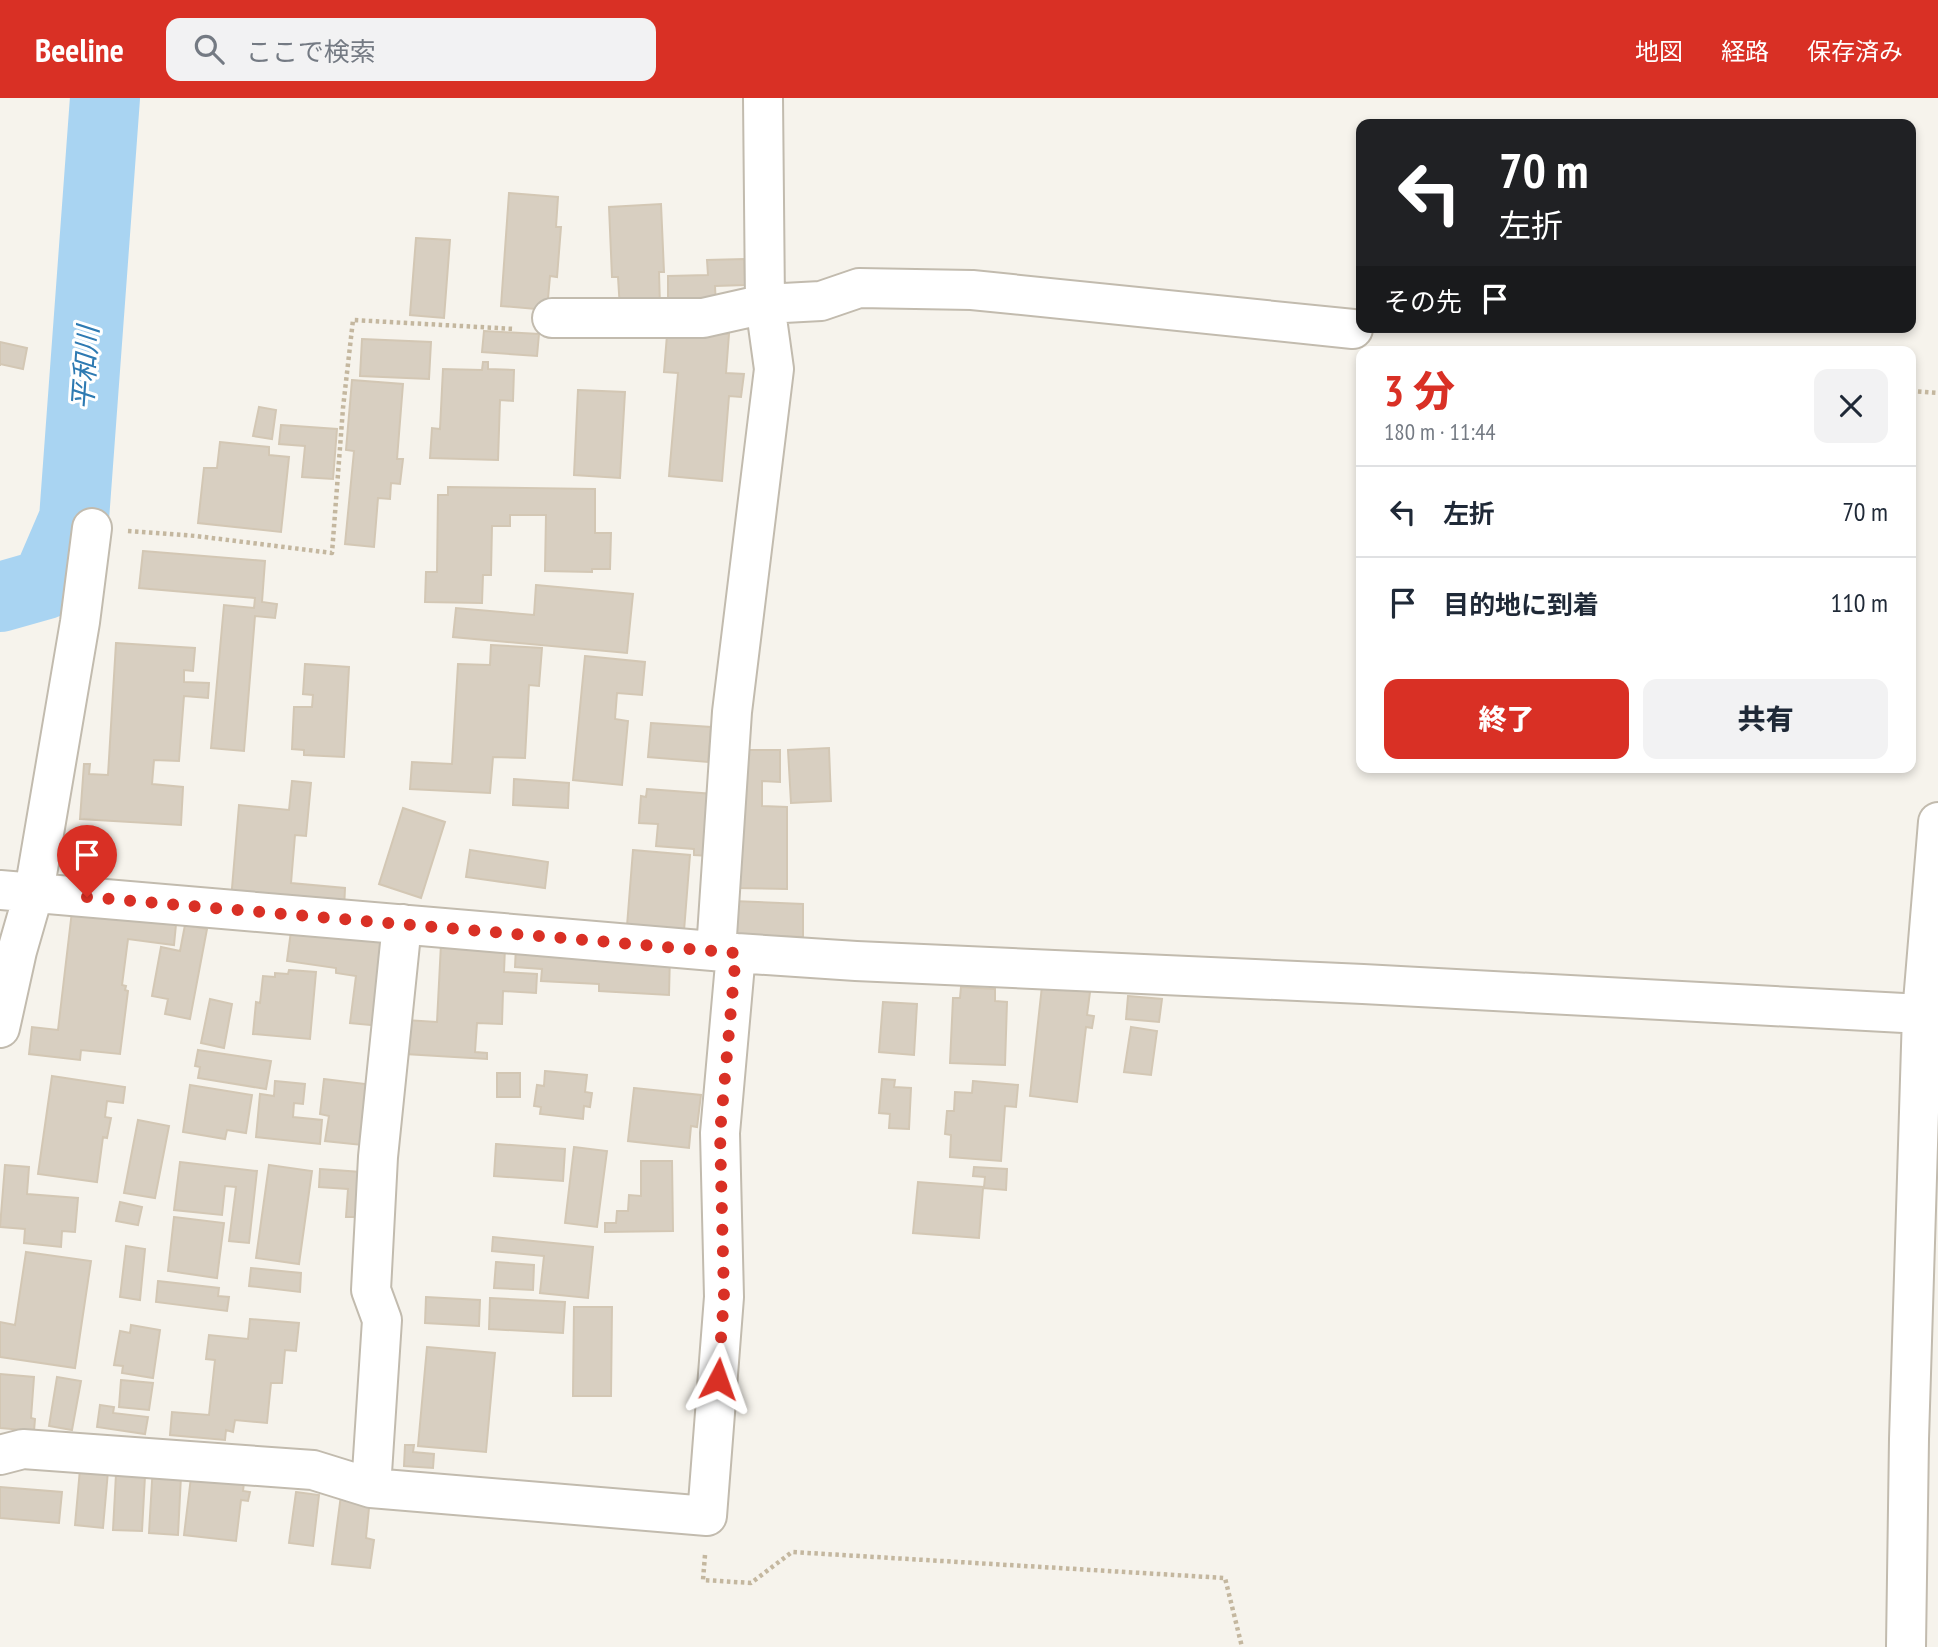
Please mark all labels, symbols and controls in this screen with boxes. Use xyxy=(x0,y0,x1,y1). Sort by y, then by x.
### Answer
search box xyxy=(166,18,656,81)
text: Beeline xyxy=(35,28,124,71)
icon: search xyxy=(190,30,228,68)
text: ここで検索 xyxy=(246,35,376,68)
text: 地図 xyxy=(1635,36,1683,67)
text: 経路 xyxy=(1721,36,1769,67)
text: 保存済み xyxy=(1807,36,1903,67)
text: 70 m xyxy=(1499,138,1588,202)
icon: left xyxy=(1384,147,1475,238)
text: 左折 xyxy=(1499,204,1563,246)
icon: arrive xyxy=(1476,280,1514,318)
text: その先 xyxy=(1384,285,1462,318)
water label: 平和川 xyxy=(63,322,106,411)
text: 3 分 xyxy=(1384,363,1455,418)
button: close xyxy=(1814,369,1888,443)
text: 180 m · 11:44 xyxy=(1384,417,1496,446)
icon: left xyxy=(1384,493,1422,531)
text: 70 m xyxy=(1842,495,1888,528)
text: 左折 xyxy=(1443,497,1495,530)
icon: arrive xyxy=(1384,584,1422,622)
text: 110 m xyxy=(1830,586,1888,619)
text: 目的地に到着 xyxy=(1443,588,1599,621)
button: 終了 xyxy=(1384,679,1629,759)
button: 共有 xyxy=(1643,679,1888,759)
pin xyxy=(57,825,117,897)
icon: arrive xyxy=(68,836,106,874)
position arrow xyxy=(681,1342,755,1416)

